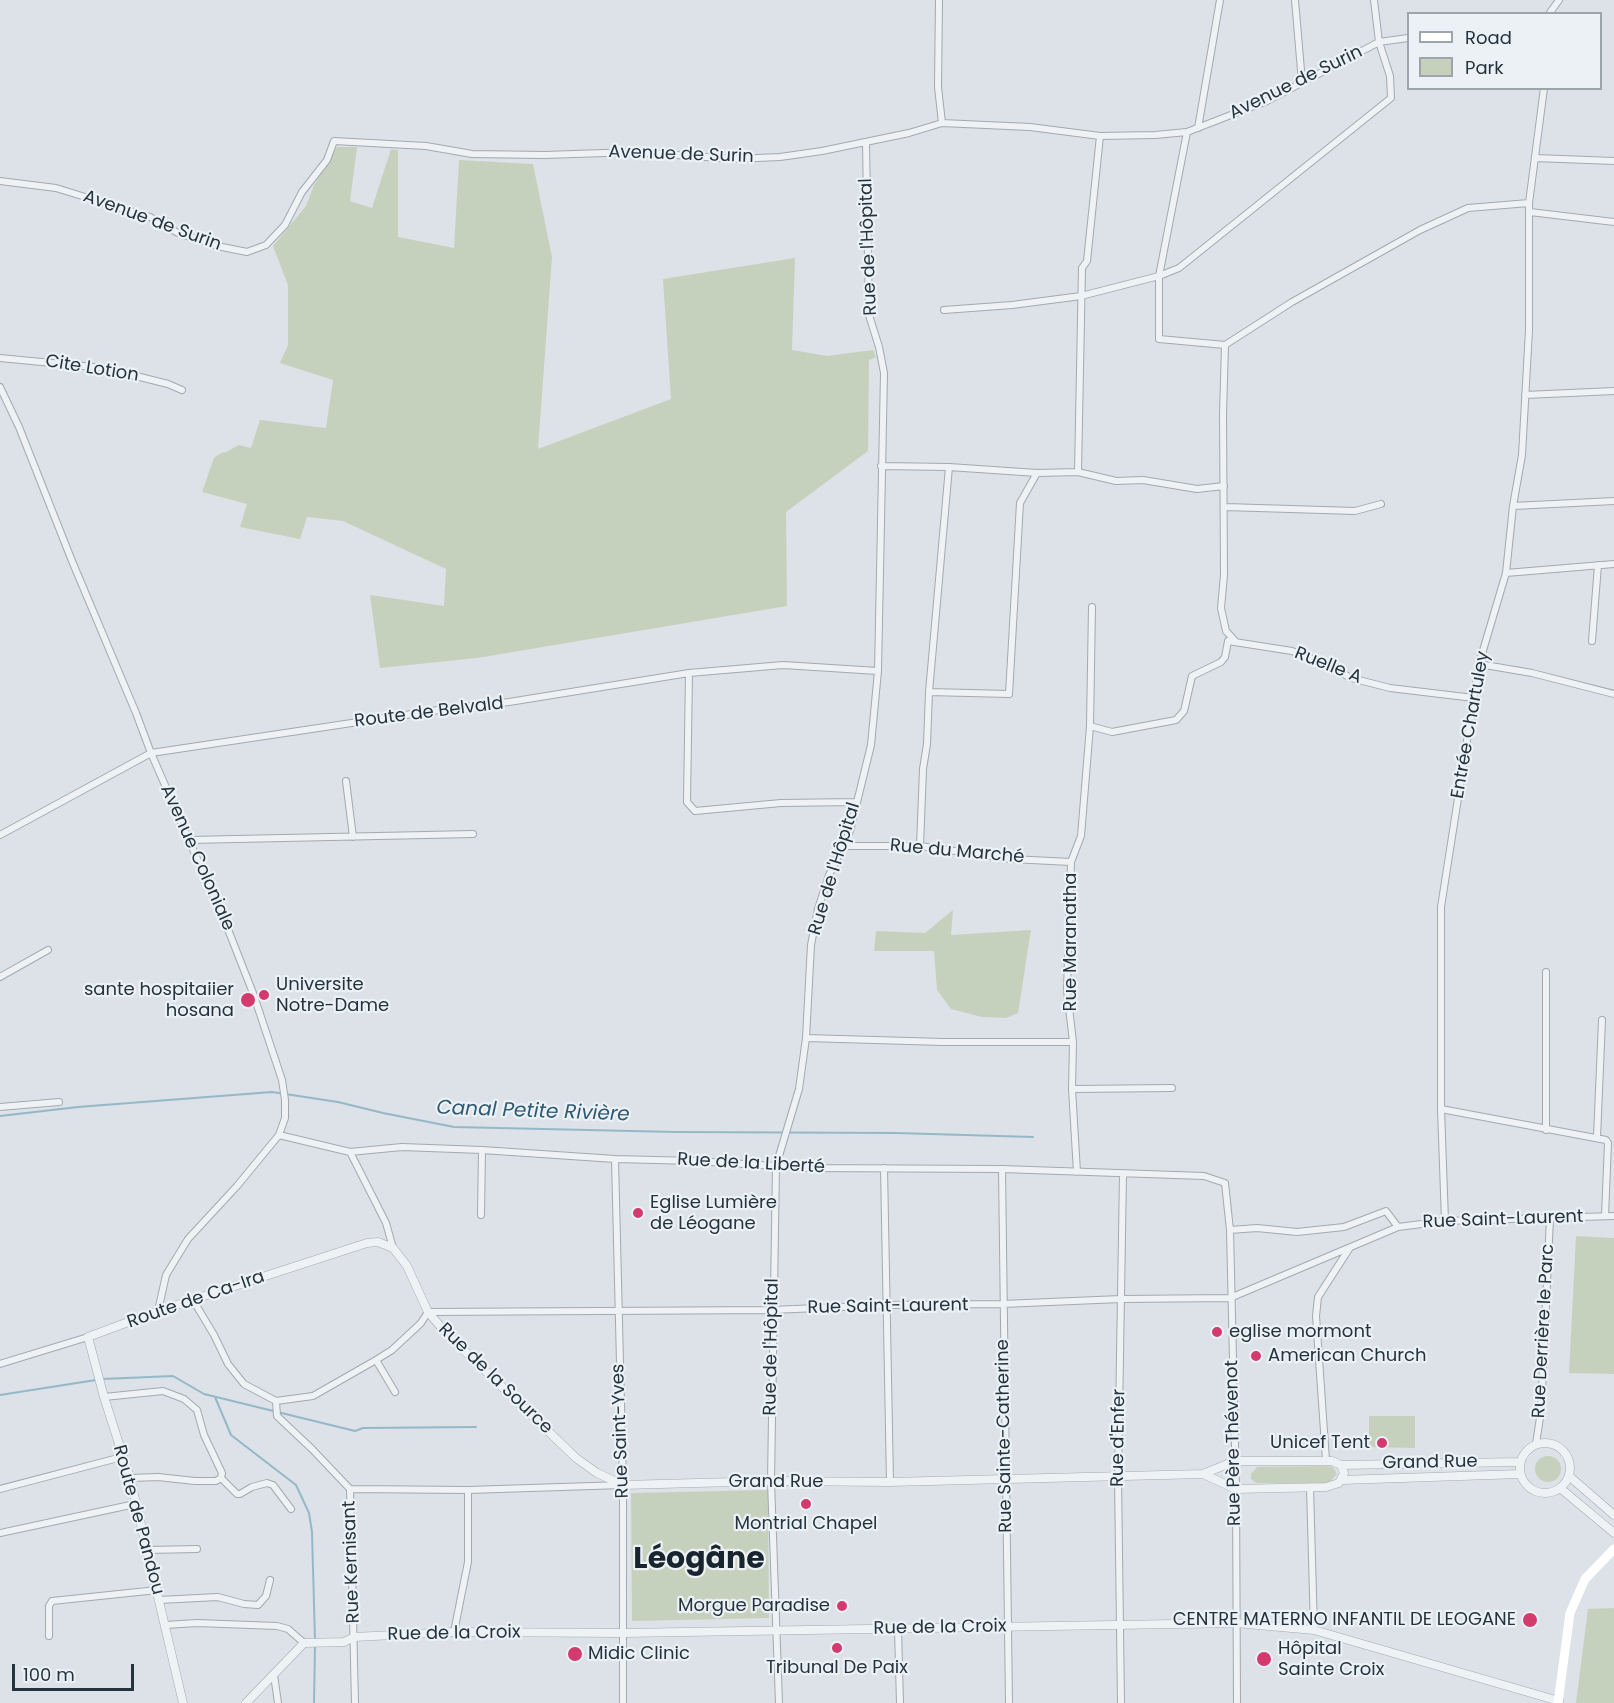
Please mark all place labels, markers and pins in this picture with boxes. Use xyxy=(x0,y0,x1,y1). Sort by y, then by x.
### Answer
place label: Universite Notre-Dame xyxy=(276,974,389,1016)
place label: sante hospitaiier hosana xyxy=(84,979,234,1022)
marker: Universite Notre-Dame xyxy=(257,988,271,1002)
marker: sante hospitaiier hosana xyxy=(239,991,257,1009)
place label: Eglise Lumière de Léogane xyxy=(650,1192,777,1234)
marker: Eglise Lumière de Léogane xyxy=(631,1206,645,1220)
place label: eglise mormont xyxy=(1229,1321,1371,1343)
marker: eglise mormont xyxy=(1210,1325,1224,1339)
place label: American Church xyxy=(1268,1345,1426,1367)
marker: American Church xyxy=(1249,1349,1263,1363)
place label: Unicef Tent xyxy=(1270,1432,1370,1454)
marker: Unicef Tent xyxy=(1375,1436,1389,1450)
marker: Montrial Chapel xyxy=(799,1497,813,1511)
place label: Montrial Chapel xyxy=(735,1513,877,1535)
place label: Morgue Paradise xyxy=(678,1595,830,1617)
marker: Morgue Paradise xyxy=(835,1599,849,1613)
place label: CENTRE MATERNO INFANTIL DE LEOGANE xyxy=(1173,1609,1516,1631)
marker: CENTRE MATERNO INFANTIL DE LEOGANE xyxy=(1521,1611,1539,1629)
place label: Hôpital Sainte Croix xyxy=(1278,1638,1384,1680)
marker: Tribunal De Paix xyxy=(830,1641,844,1655)
place label: Midic Clinic xyxy=(588,1643,690,1665)
marker: Midic Clinic xyxy=(566,1645,584,1663)
marker: Hôpital Sainte Croix xyxy=(1255,1650,1273,1668)
place label: Tribunal De Paix xyxy=(766,1657,908,1679)

